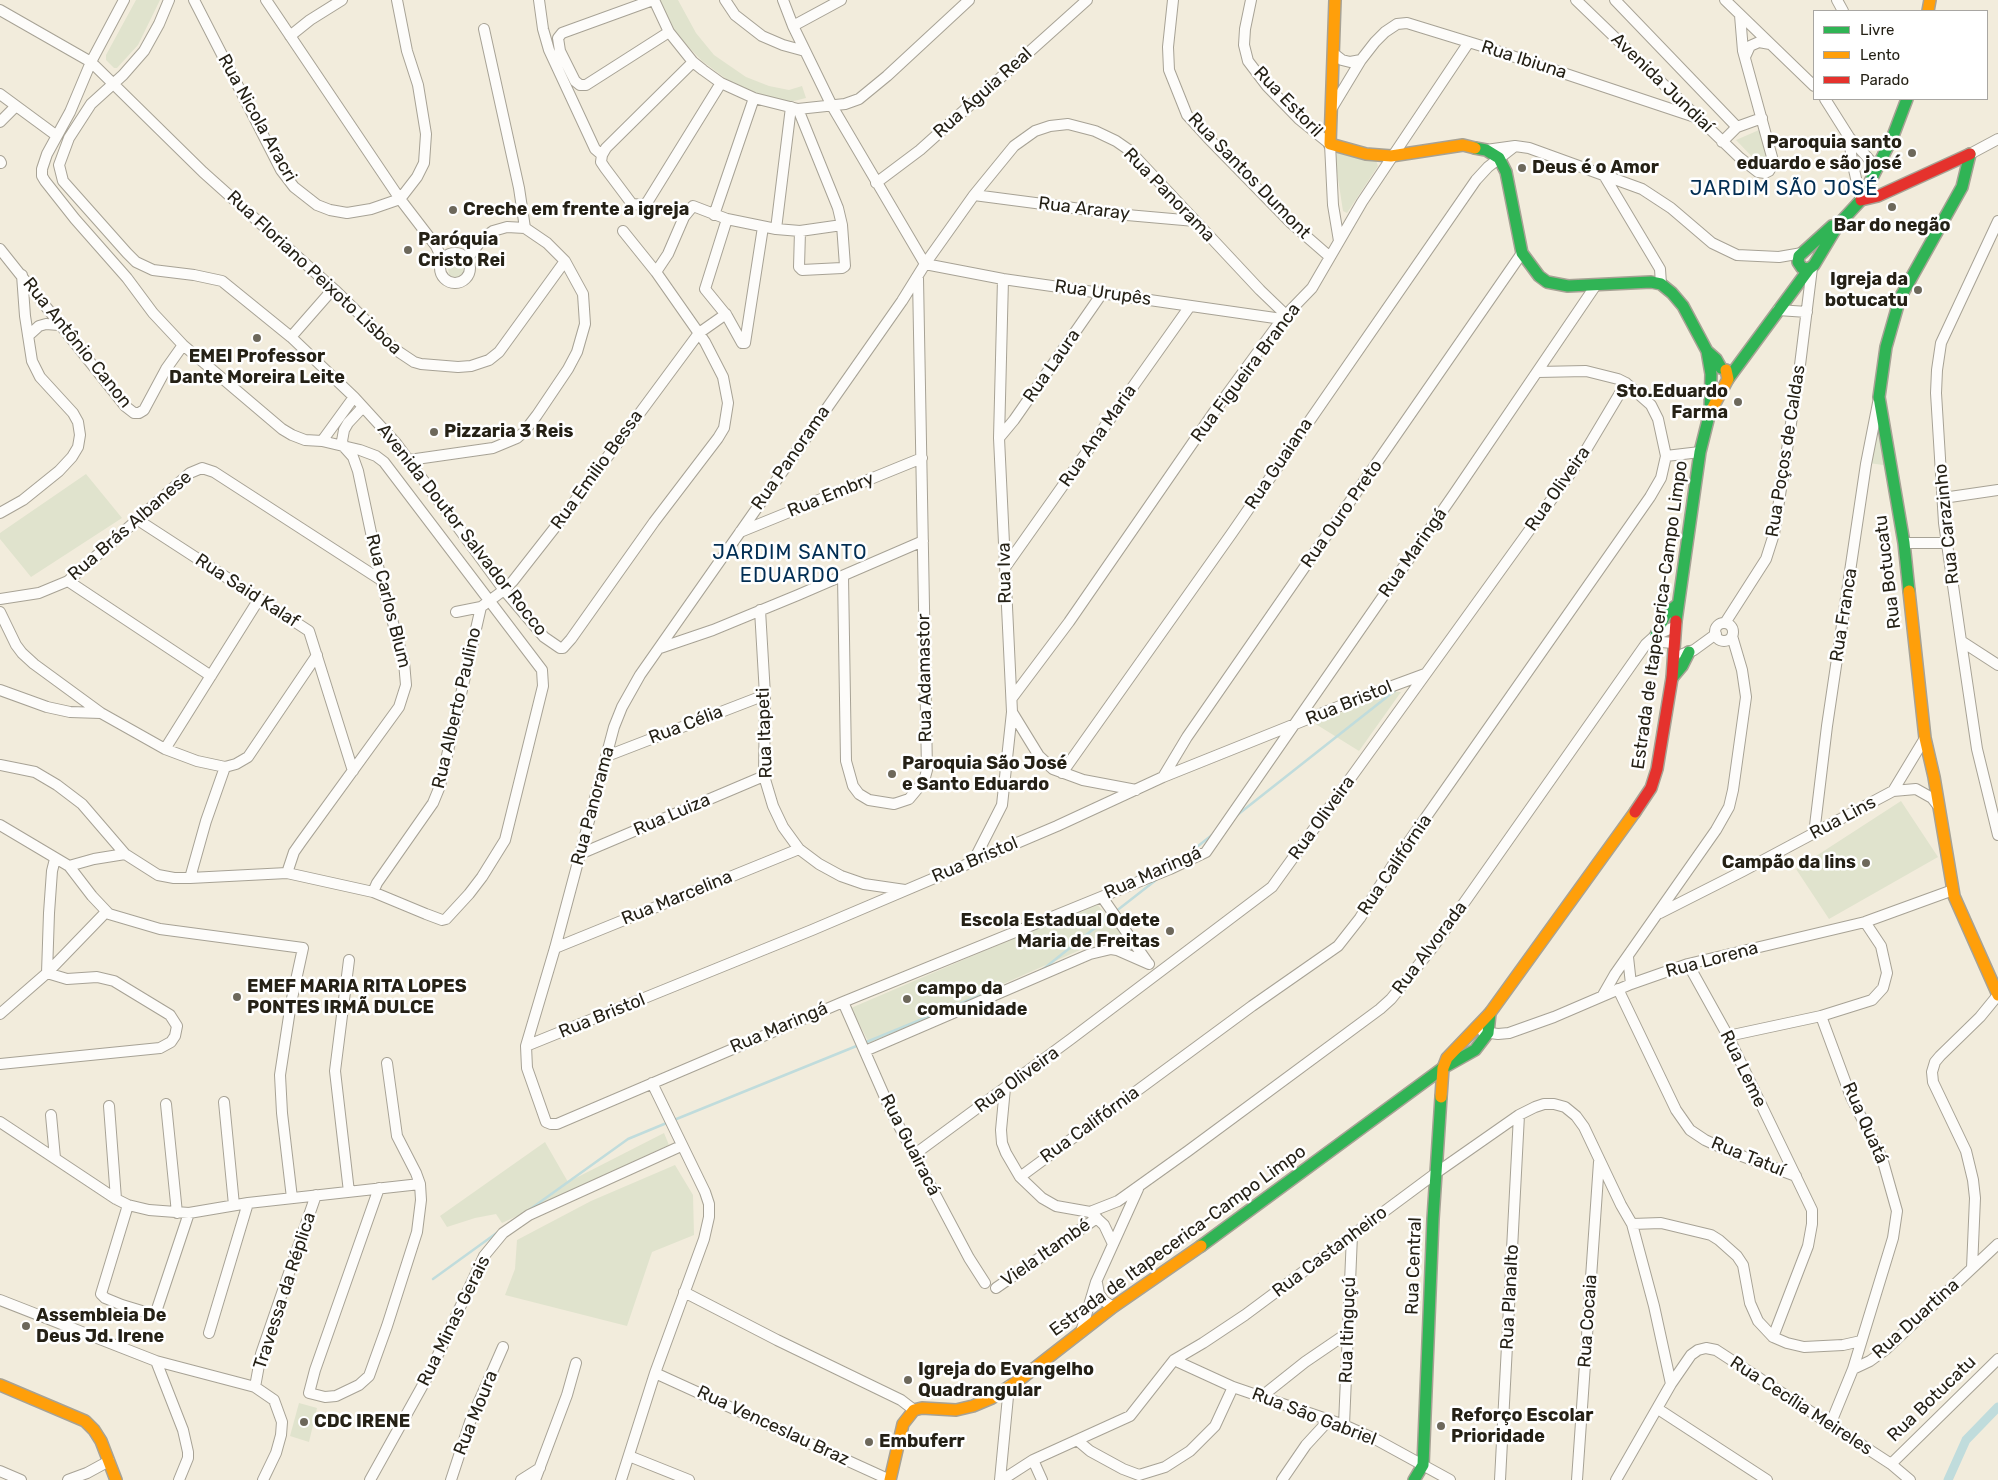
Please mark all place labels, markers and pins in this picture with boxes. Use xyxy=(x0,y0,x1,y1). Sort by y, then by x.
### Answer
place label: Paroquia santo eduardo e são josé xyxy=(1736,132,1902,174)
marker: Paroquia santo eduardo e são josé xyxy=(1906,147,1918,159)
place label: Deus é o Amor xyxy=(1532,157,1659,179)
marker: Deus é o Amor xyxy=(1516,162,1528,174)
place label: Creche em frente a igreja xyxy=(463,199,689,221)
marker: Bar do negão xyxy=(1886,201,1898,213)
marker: Creche em frente a igreja xyxy=(447,204,459,216)
place label: Bar do negão xyxy=(1834,215,1950,237)
place label: Paróquia Cristo Rei xyxy=(418,229,505,272)
marker: Paróquia Cristo Rei xyxy=(402,244,414,256)
place label: Igreja da botucatu xyxy=(1825,269,1908,312)
marker: Igreja da botucatu xyxy=(1912,284,1924,296)
marker: EMEI Professor Dante Moreira Leite xyxy=(251,332,263,344)
place label: EMEI Professor Dante Moreira Leite xyxy=(169,346,345,388)
place label: Sto.Eduardo Farma xyxy=(1616,381,1728,424)
marker: Sto.Eduardo Farma xyxy=(1732,396,1744,408)
place label: Pizzaria 3 Reis xyxy=(444,421,573,443)
marker: Pizzaria 3 Reis xyxy=(428,426,440,438)
place label: Paroquia São José e Santo Eduardo xyxy=(902,753,1067,796)
marker: Paroquia São José e Santo Eduardo xyxy=(886,768,898,780)
place label: Campão da lins xyxy=(1722,852,1856,874)
marker: Campão da lins xyxy=(1860,857,1872,869)
place label: Escola Estadual Odete Maria de Freitas xyxy=(960,910,1160,952)
marker: Escola Estadual Odete Maria de Freitas xyxy=(1164,925,1176,937)
place label: EMEF MARIA RITA LOPES PONTES IRMÃ DULCE xyxy=(247,976,467,1019)
place label: campo da comunidade xyxy=(917,978,1027,1021)
marker: EMEF MARIA RITA LOPES PONTES IRMÃ DULCE xyxy=(231,991,243,1003)
marker: campo da comunidade xyxy=(901,993,913,1005)
place label: Assembleia De Deus Jd. Irene xyxy=(36,1305,166,1348)
marker: Assembleia De Deus Jd. Irene xyxy=(20,1320,32,1332)
place label: Igreja do Evangelho Quadrangular xyxy=(918,1359,1094,1402)
marker: Igreja do Evangelho Quadrangular xyxy=(902,1374,914,1386)
place label: Reforço Escolar Prioridade xyxy=(1451,1405,1593,1448)
place label: CDC IRENE xyxy=(314,1411,410,1433)
marker: CDC IRENE xyxy=(298,1416,310,1428)
marker: Reforço Escolar Prioridade xyxy=(1435,1420,1447,1432)
place label: Embuferr xyxy=(879,1431,965,1453)
marker: Embuferr xyxy=(863,1436,875,1448)

